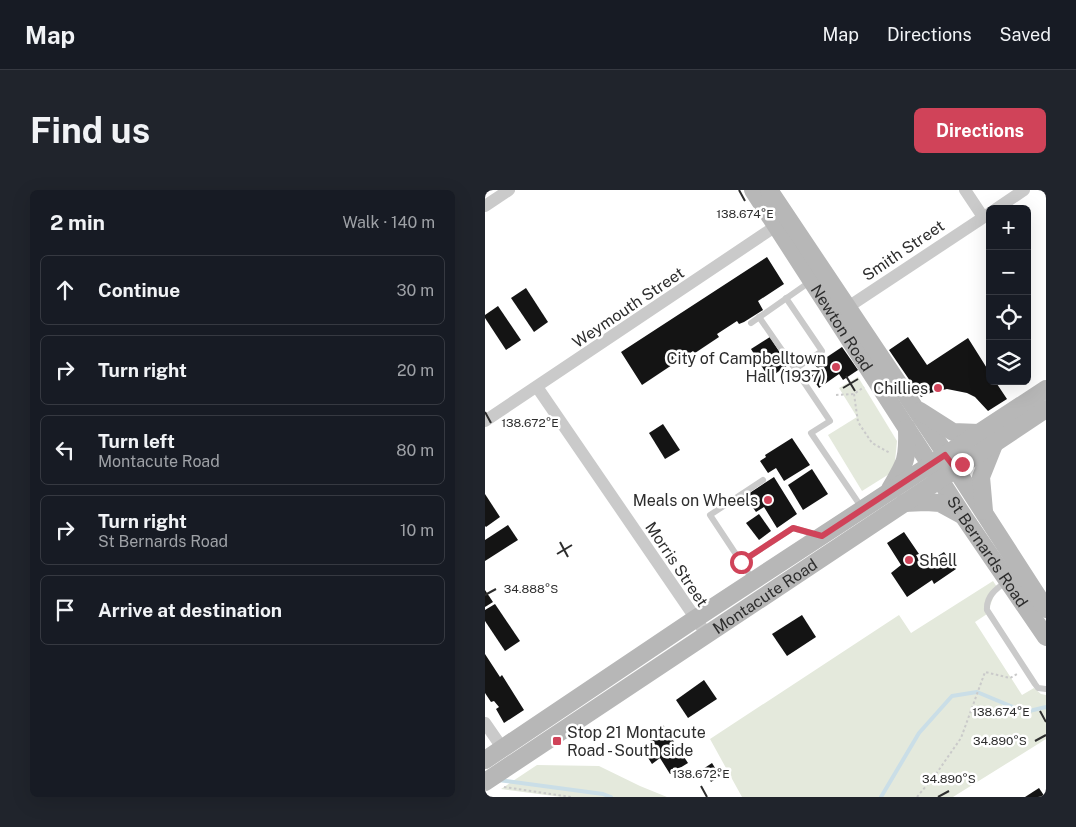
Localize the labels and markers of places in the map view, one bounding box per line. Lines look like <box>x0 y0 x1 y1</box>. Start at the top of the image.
place label: City of Campbelltown Hall (1937) <box>666 349 826 386</box>
marker: City of Campbelltown Hall (1937) <box>830 361 842 373</box>
place label: Chillies <box>873 379 928 398</box>
marker: Chillies <box>932 382 944 394</box>
place label: Meals on Wheels <box>633 491 758 510</box>
marker: Meals on Wheels <box>762 494 774 506</box>
place label: Shell <box>919 551 958 570</box>
marker: Shell <box>903 554 915 566</box>
place label: Stop 21 Montacute Road - South side <box>567 723 706 760</box>
marker: Stop 21 Montacute Road - South side <box>551 735 563 747</box>

